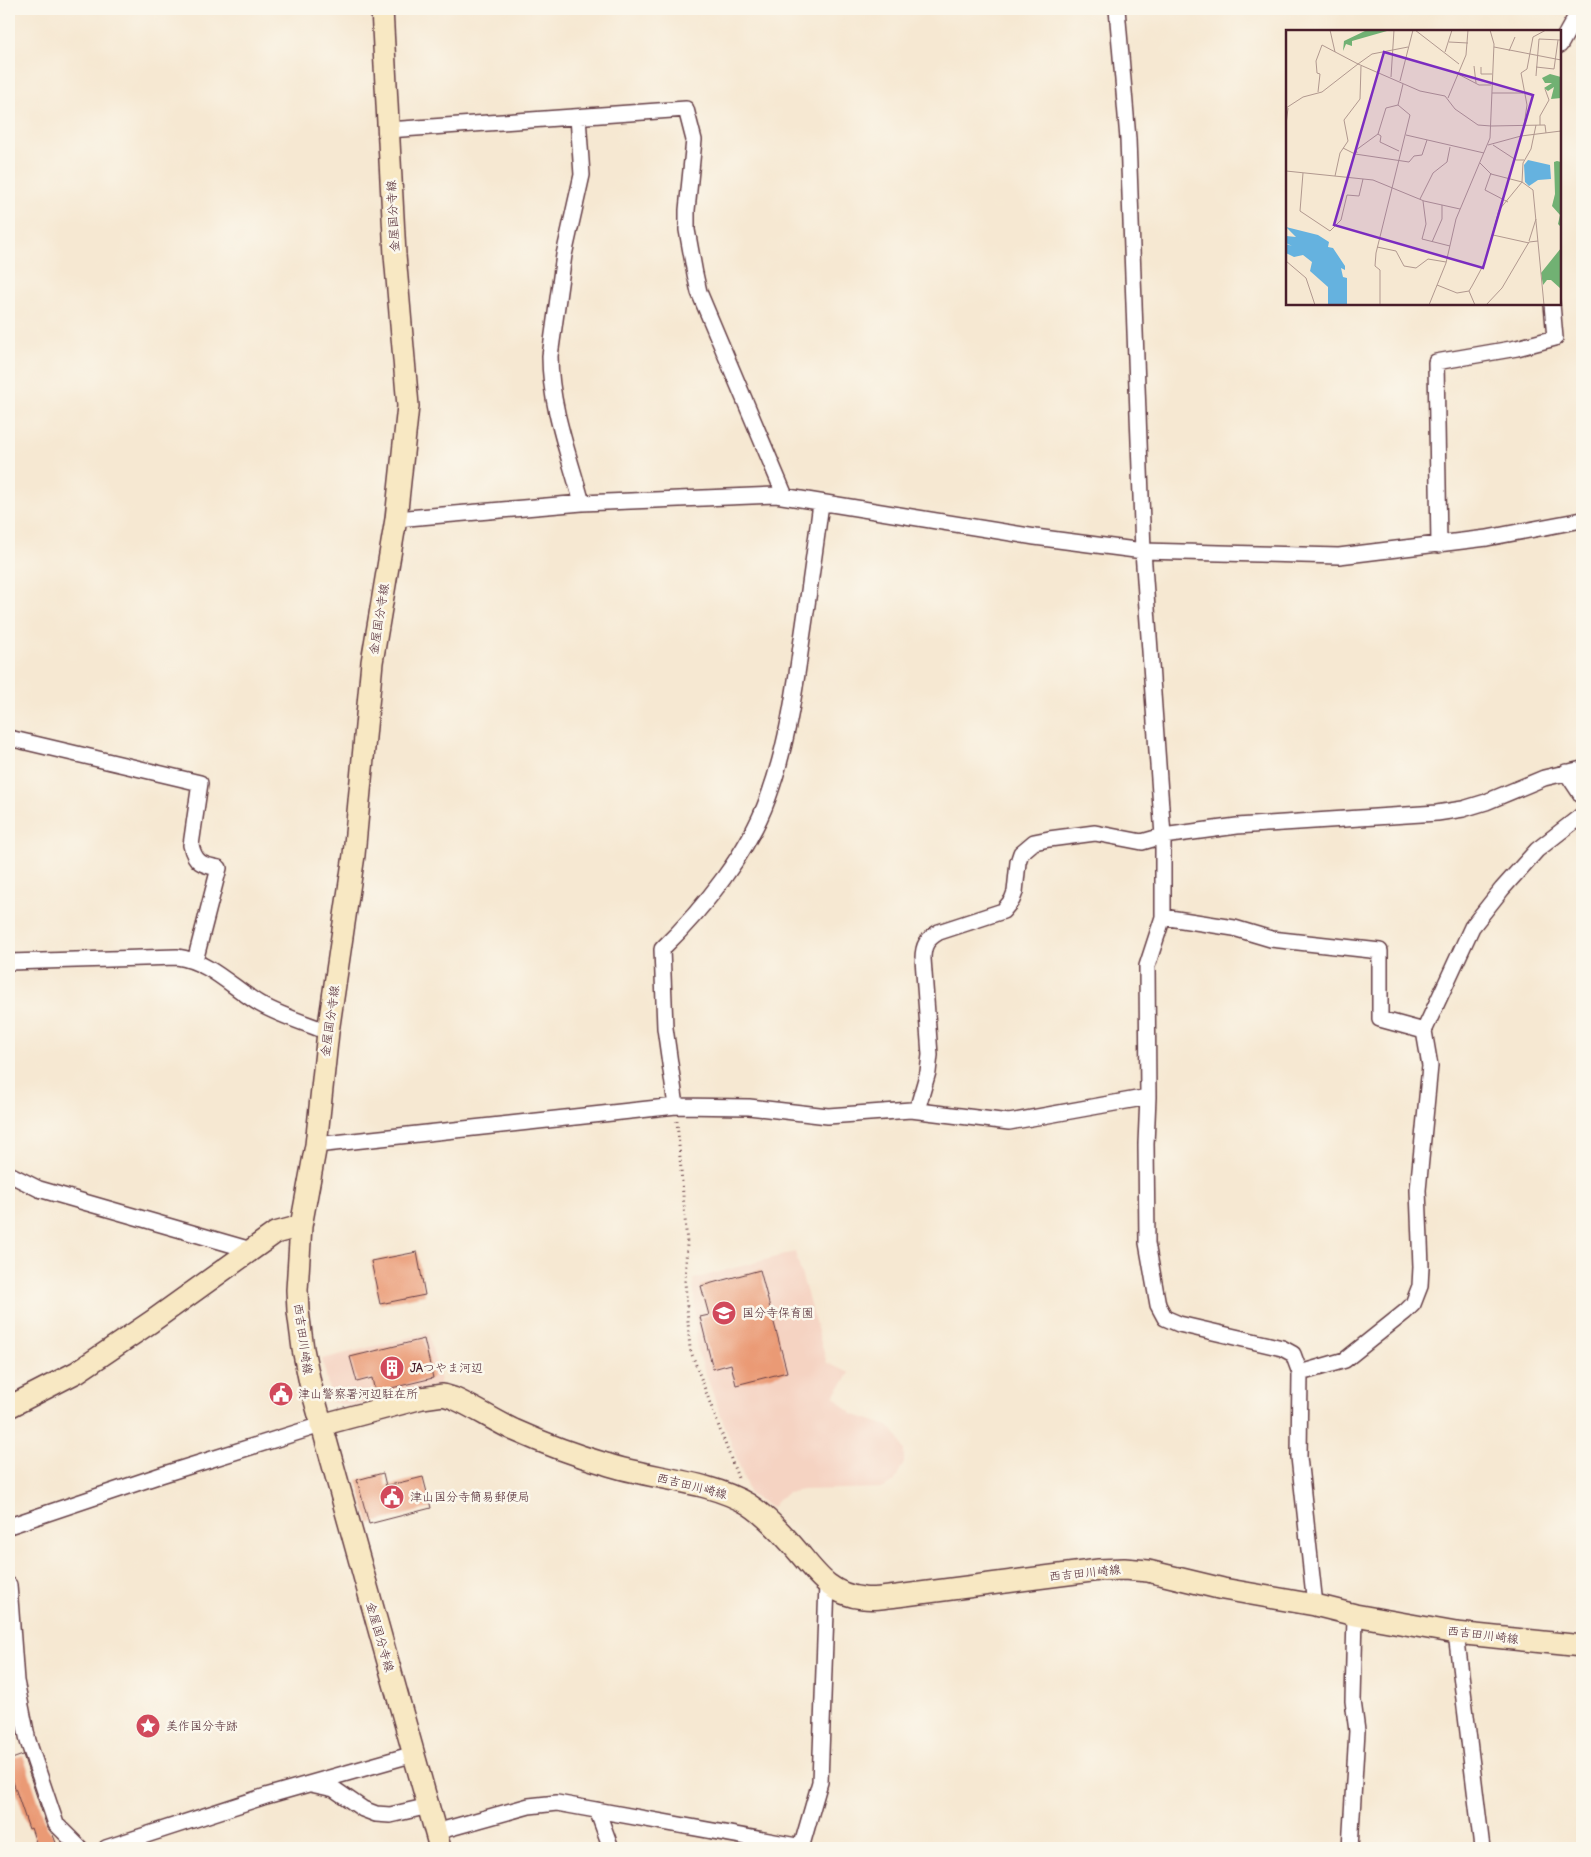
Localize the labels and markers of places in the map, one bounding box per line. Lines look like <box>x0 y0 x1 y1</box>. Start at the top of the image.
school or university icon: 国分寺保育園 <box>711 1300 737 1326</box>
place label: 国分寺保育園 <box>742 1306 814 1321</box>
building icon: JAつやま河辺 <box>379 1355 405 1381</box>
place label: JAつやま河辺 <box>410 1361 483 1376</box>
public building icon: 津山警察署河辺駐在所 <box>268 1381 294 1407</box>
place label: 津山警察署河辺駐在所 <box>298 1387 418 1402</box>
public building icon: 津山国分寺簡易郵便局 <box>379 1484 405 1510</box>
place label: 津山国分寺簡易郵便局 <box>410 1490 530 1505</box>
place icon: 美作国分寺跡 <box>135 1713 161 1739</box>
place label: 美作国分寺跡 <box>166 1719 238 1734</box>

